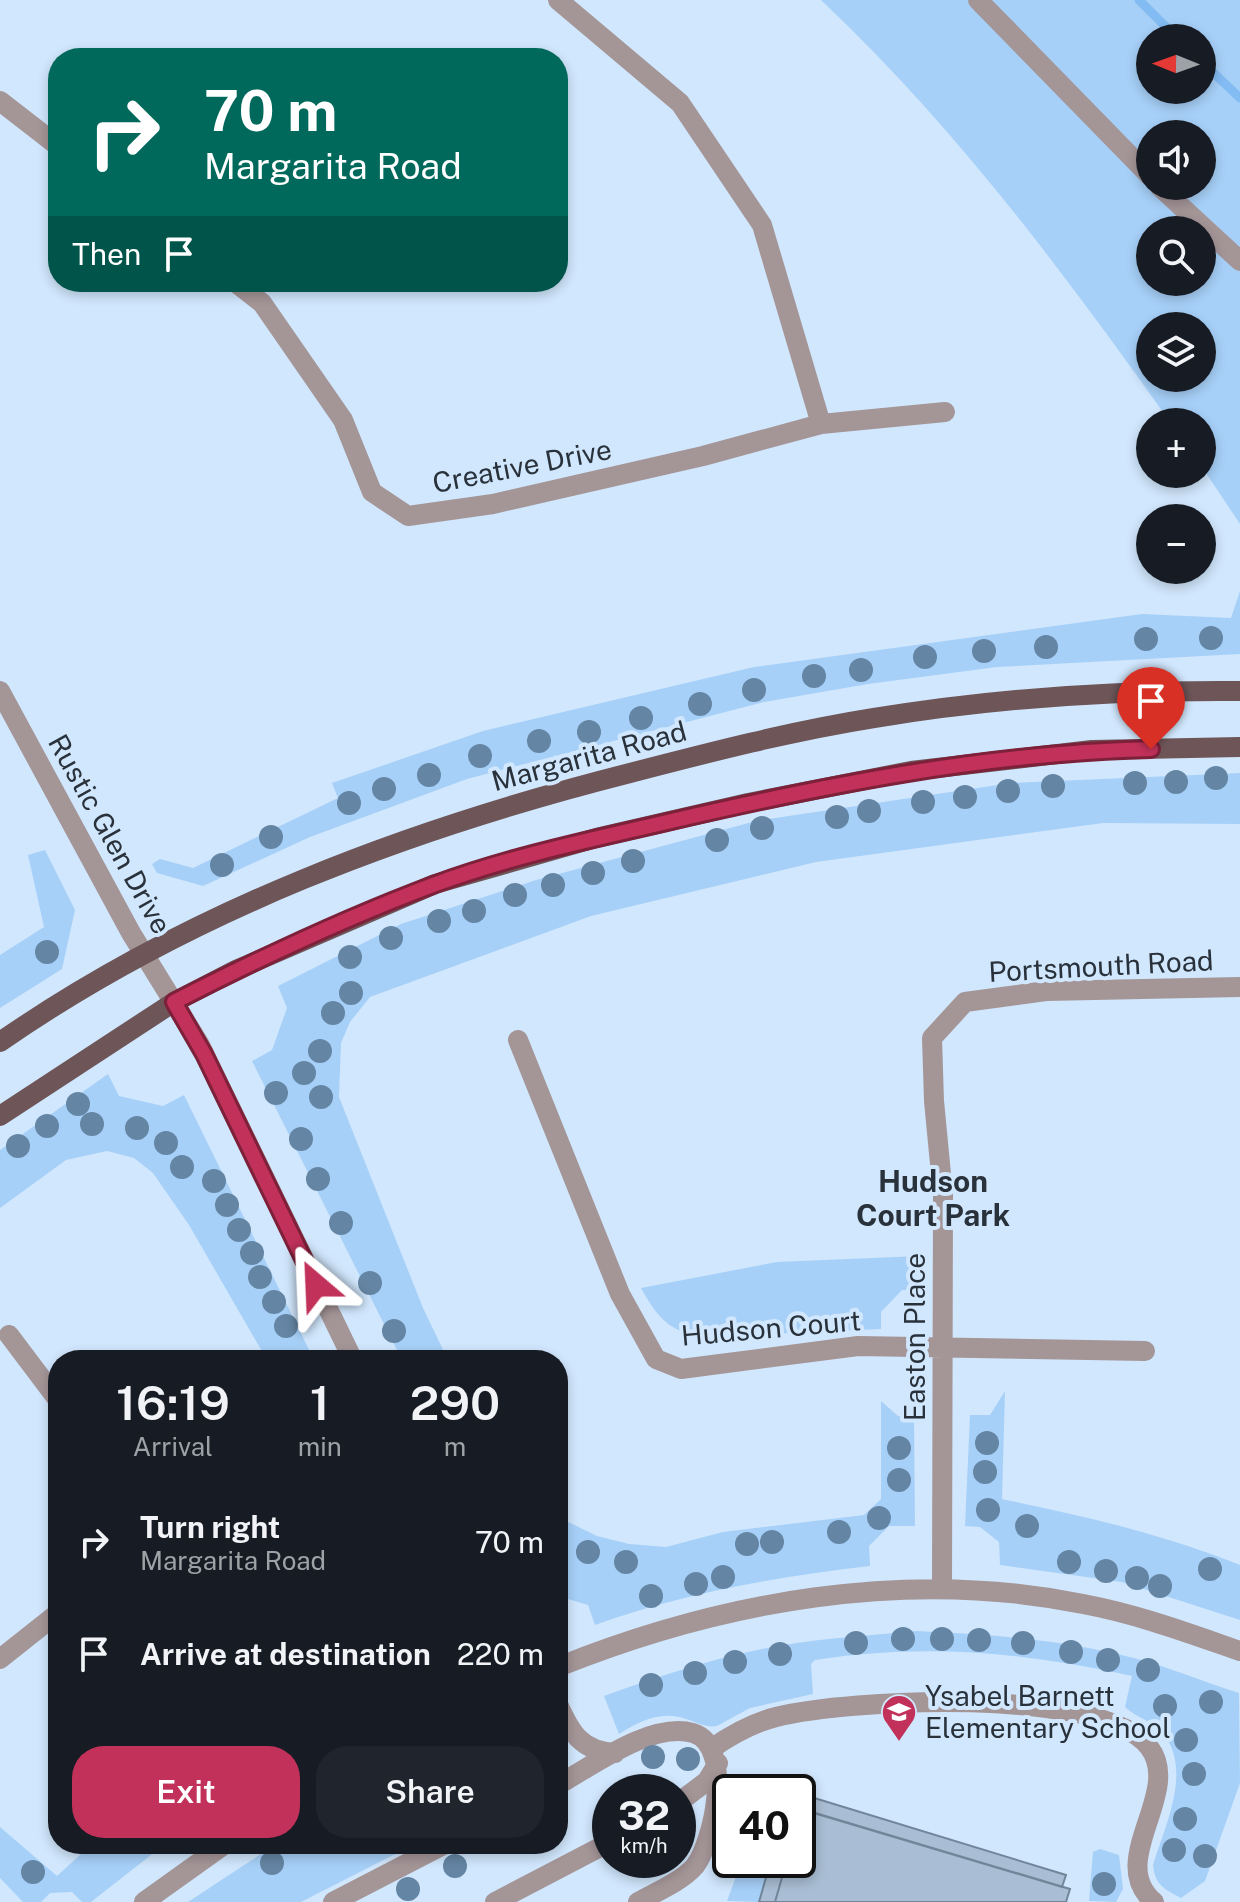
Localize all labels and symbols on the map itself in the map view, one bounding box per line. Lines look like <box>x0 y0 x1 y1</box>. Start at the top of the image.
north arrow <box>1136 24 1216 104</box>
street label: Creative Drive <box>430 432 614 499</box>
pin <box>1117 667 1185 749</box>
street label: Margarita Road <box>488 714 690 797</box>
street label: Rustic Glen Drive <box>42 728 179 939</box>
street label: Portsmouth Road <box>988 943 1214 988</box>
district label: Hudson Court Park <box>856 1163 1010 1233</box>
position arrow <box>274 1243 358 1327</box>
street label: Easton Place <box>898 1253 931 1421</box>
street label: Hudson Court <box>680 1303 862 1352</box>
place label: Ysabel Barnett Elementary School <box>925 1679 1171 1744</box>
school or university icon: Ysabel Barnett Elementary School <box>880 1693 918 1743</box>
speed limit sign: 40 <box>712 1774 816 1878</box>

